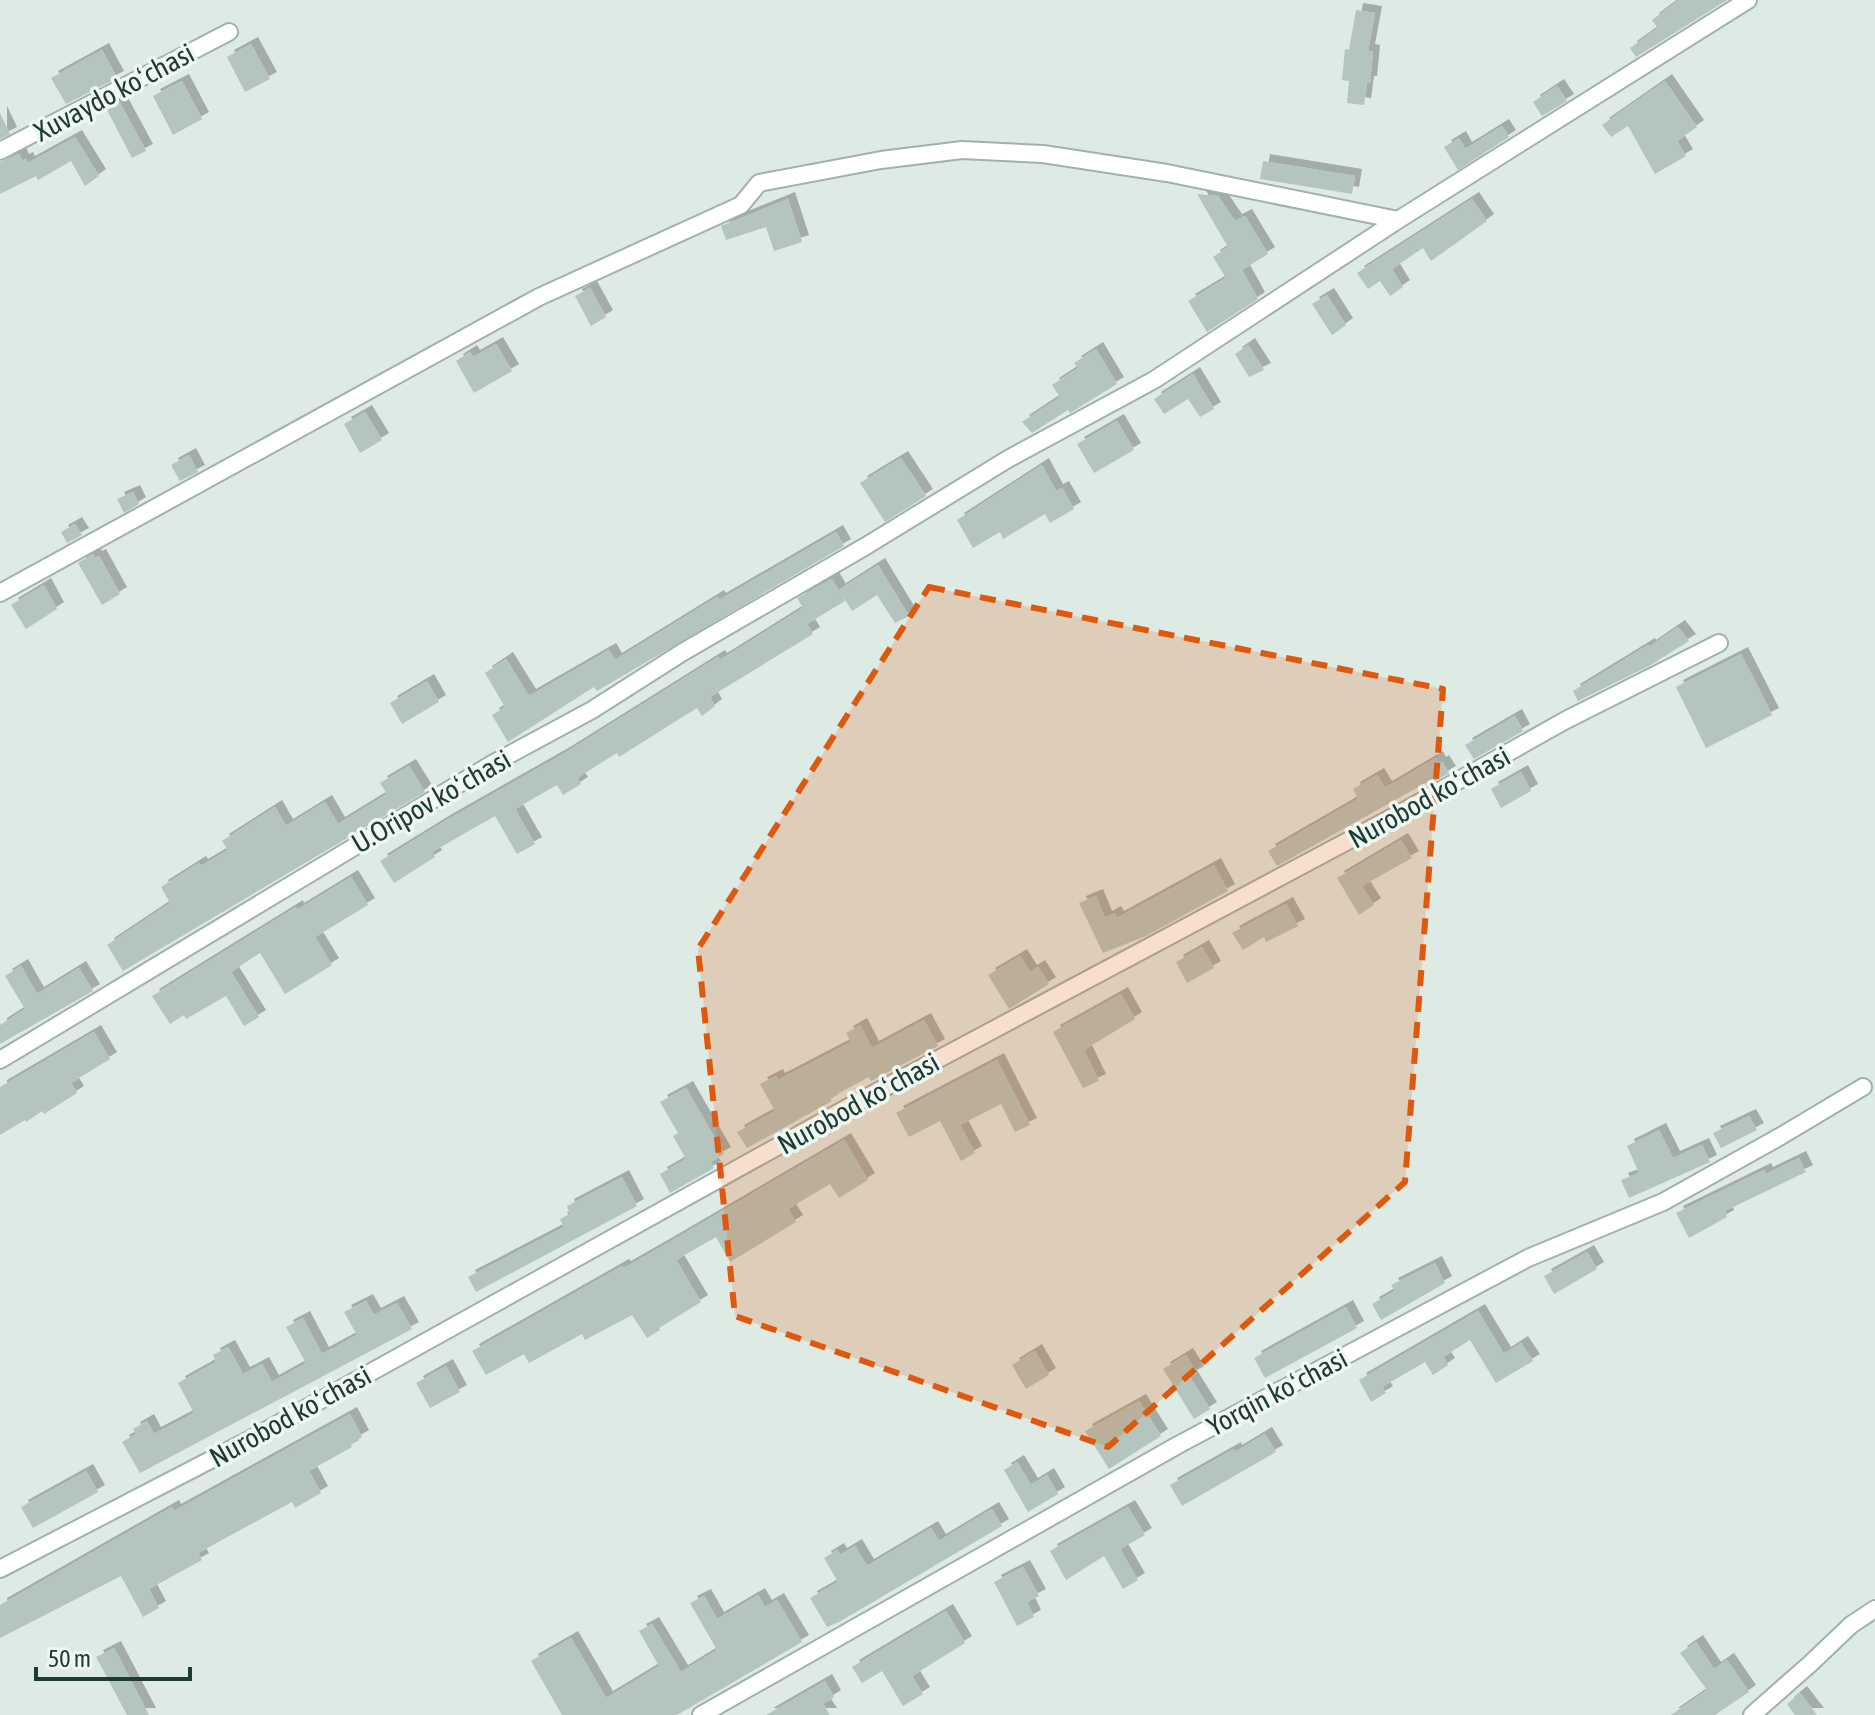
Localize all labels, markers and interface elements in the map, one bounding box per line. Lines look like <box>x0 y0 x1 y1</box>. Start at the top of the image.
street label: Xuvaydo koʻchasi <box>29 36 199 148</box>
street label: Nurobod koʻchasi <box>1343 740 1515 854</box>
street label: U.Oripov koʻchasi <box>346 743 516 859</box>
street label: Nurobod koʻchasi <box>772 1046 944 1160</box>
street label: Yorqin koʻchasi <box>1202 1342 1352 1442</box>
street label: Nurobod koʻchasi <box>204 1359 376 1473</box>
scale bar <box>36 1631 190 1681</box>
text: 50 m <box>48 1645 91 1672</box>

